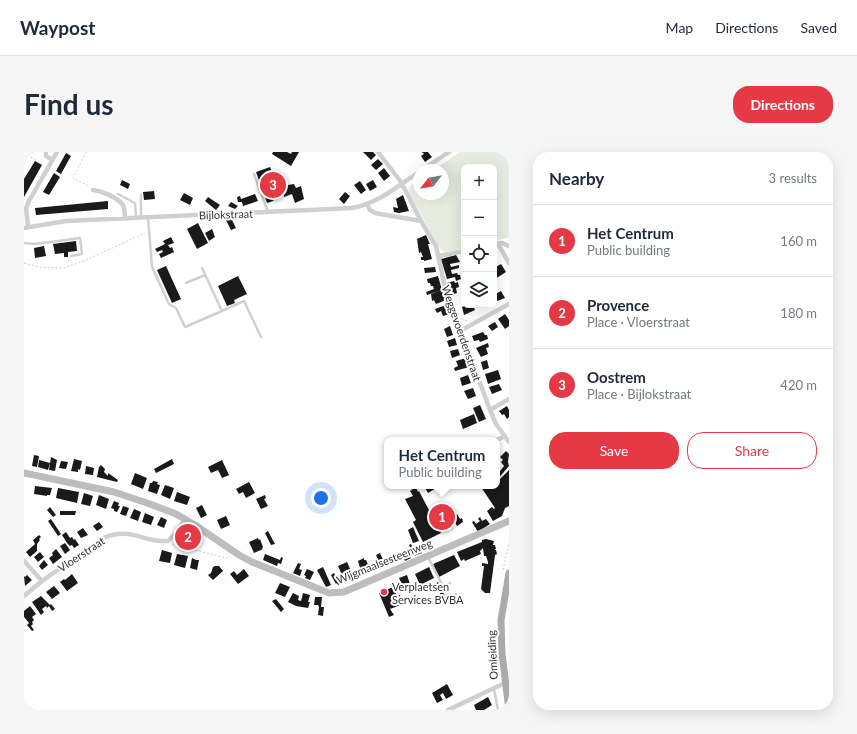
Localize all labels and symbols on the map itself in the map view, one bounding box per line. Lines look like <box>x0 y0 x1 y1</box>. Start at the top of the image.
north arrow <box>413 164 449 200</box>
pin: 3 <box>260 170 286 200</box>
street label: Bijlokstraat <box>199 207 253 221</box>
street label: Weggevoerdenstraat <box>439 283 485 383</box>
your location <box>311 488 331 508</box>
pin: 1 <box>429 502 455 532</box>
pin: 2 <box>175 522 201 552</box>
street label: Vloerstraat <box>55 534 107 574</box>
street label: Wijgmaalsesteenweg <box>334 536 434 586</box>
place label: Verplaetsen Services BVBA <box>392 580 464 606</box>
marker: Verplaetsen Services BVBA <box>379 587 389 597</box>
street label: Omleiding <box>484 630 500 680</box>

